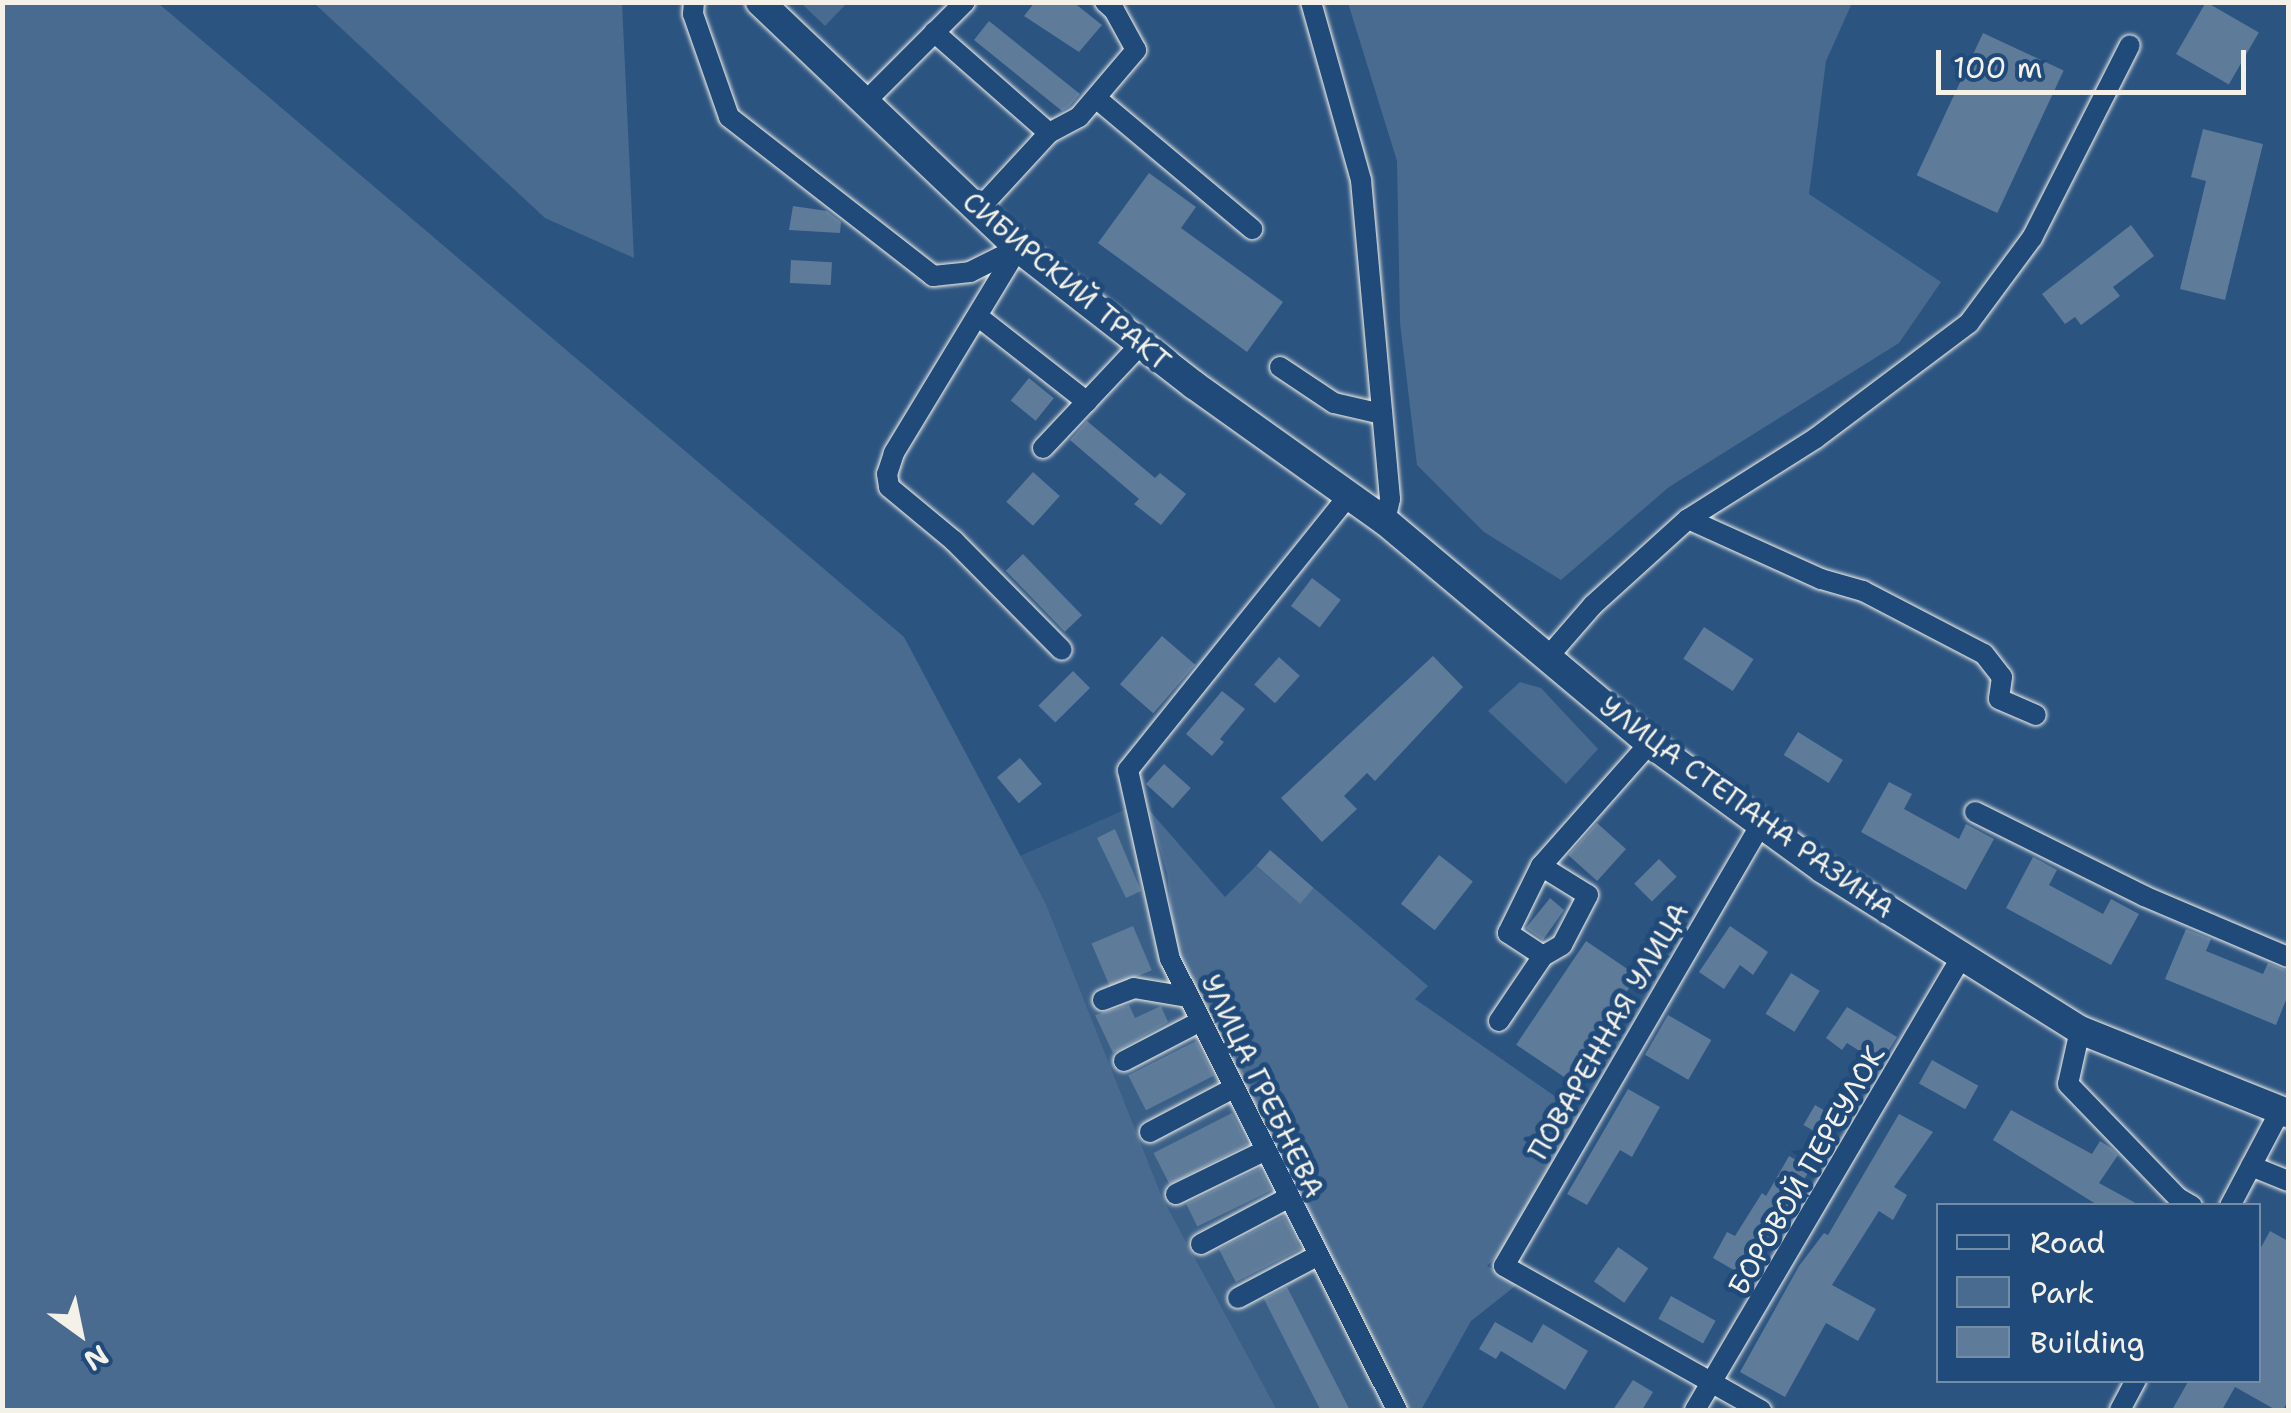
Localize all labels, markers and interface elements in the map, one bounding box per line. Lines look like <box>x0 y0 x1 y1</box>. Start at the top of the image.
scale bar <box>1941 30 2251 92</box>
text: 100 m <box>1953 47 2043 88</box>
street label: СИБИРСКИЙ ТРАКТ <box>956 184 1178 378</box>
street label: УЛИЦА СТЕПАНА РАЗИНА <box>1593 689 1901 925</box>
street label: ПОВАРЕННАЯ УЛИЦА <box>1521 897 1695 1165</box>
street label: УЛИЦА ГРЕБНЕВА <box>1194 969 1332 1203</box>
street label: БОРОВОЙ ПЕРЕУЛОК <box>1721 1039 1891 1301</box>
legend <box>1936 1203 2261 1383</box>
text: Road <box>2030 1222 2105 1263</box>
text: Park <box>2030 1272 2094 1313</box>
north arrow <box>30 1283 130 1383</box>
text: Building <box>2030 1322 2145 1363</box>
text: N <box>77 1336 116 1380</box>

